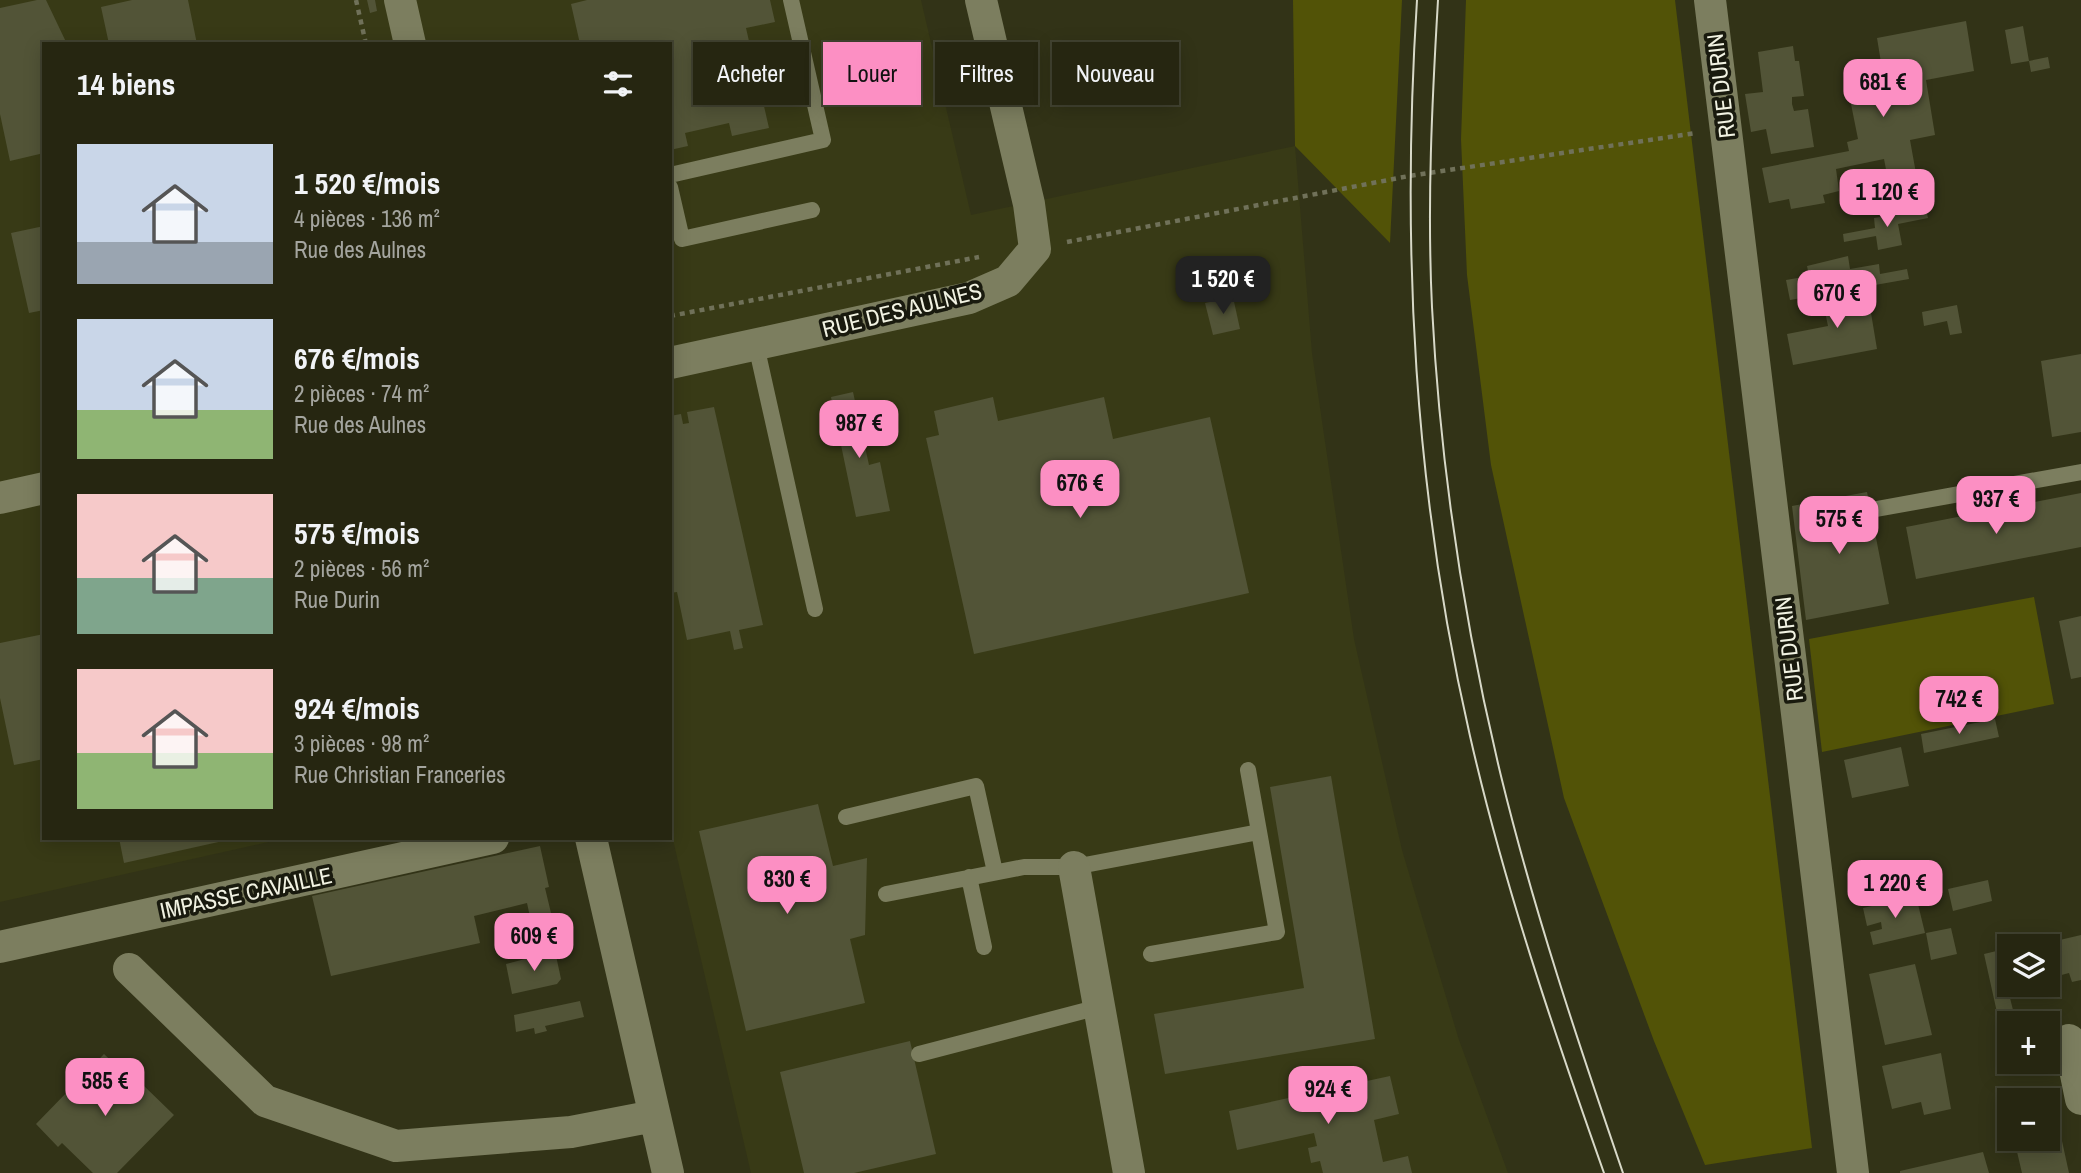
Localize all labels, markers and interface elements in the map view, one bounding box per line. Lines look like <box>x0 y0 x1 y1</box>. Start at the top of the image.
street label: RUE DURIN <box>1699 32 1742 140</box>
chip: Acheter <box>693 42 809 105</box>
chip: Louer <box>823 42 921 105</box>
chip: Filtres <box>935 42 1038 105</box>
chip: Nouveau <box>1052 42 1179 105</box>
pin: 681 € <box>1834 60 1932 119</box>
text: 14 biens <box>77 64 175 104</box>
icon: filters <box>599 65 637 103</box>
text: 681 € <box>1859 66 1907 97</box>
text: 1 520 €/mois <box>294 163 440 203</box>
pin: 1 120 € <box>1822 170 1952 229</box>
icon: home <box>133 172 217 256</box>
text: 1 120 € <box>1856 176 1918 207</box>
text: 4 pièces · 136 m² <box>294 203 440 234</box>
text: Rue des Aulnes <box>294 234 426 265</box>
pin: 1 520 € <box>1158 256 1288 316</box>
text: 1 520 € <box>1192 263 1254 294</box>
pin: 670 € <box>1788 270 1886 330</box>
street label: RUE DES AULNES <box>819 275 985 344</box>
text: 670 € <box>1813 277 1861 308</box>
text: 676 €/mois <box>294 338 420 378</box>
icon: home <box>133 347 217 431</box>
text: 2 pièces · 74 m² <box>294 378 429 409</box>
pin: 987 € <box>810 400 908 460</box>
text: 987 € <box>835 407 883 438</box>
text: Rue des Aulnes <box>294 409 426 440</box>
pin: 676 € <box>1031 461 1129 520</box>
text: 676 € <box>1056 467 1104 498</box>
pin: 937 € <box>1947 476 2045 536</box>
text: 937 € <box>1972 483 2020 514</box>
pin: 575 € <box>1790 496 1888 556</box>
text: 575 € <box>1815 503 1863 534</box>
text: 575 €/mois <box>294 513 420 553</box>
icon: home <box>133 522 217 606</box>
text: 2 pièces · 56 m² <box>294 553 429 584</box>
text: Rue Durin <box>294 584 380 615</box>
street label: RUE DURIN <box>1767 595 1810 703</box>
pin: 742 € <box>1910 676 2008 736</box>
text: 742 € <box>1935 683 1983 714</box>
text: 924 €/mois <box>294 688 420 728</box>
icon: home <box>133 697 217 781</box>
text: 3 pièces · 98 m² <box>294 728 429 759</box>
text: Rue Christian Franceries <box>294 759 506 790</box>
pin: 830 € <box>738 856 836 916</box>
street label: IMPASSE CAVAILLE <box>157 859 335 926</box>
pin: 1 220 € <box>1830 860 1960 920</box>
text: 830 € <box>763 863 811 894</box>
text: 1 220 € <box>1864 867 1926 898</box>
pin: 609 € <box>485 914 583 973</box>
text: 609 € <box>510 920 558 951</box>
map controls <box>1997 934 2060 1151</box>
button: layers <box>1997 934 2060 997</box>
button: + <box>1997 1011 2060 1074</box>
pin: 585 € <box>56 1058 154 1118</box>
text: 585 € <box>81 1065 129 1096</box>
pin: 924 € <box>1279 1066 1377 1126</box>
text: 924 € <box>1304 1073 1352 1104</box>
button: − <box>1997 1088 2060 1151</box>

